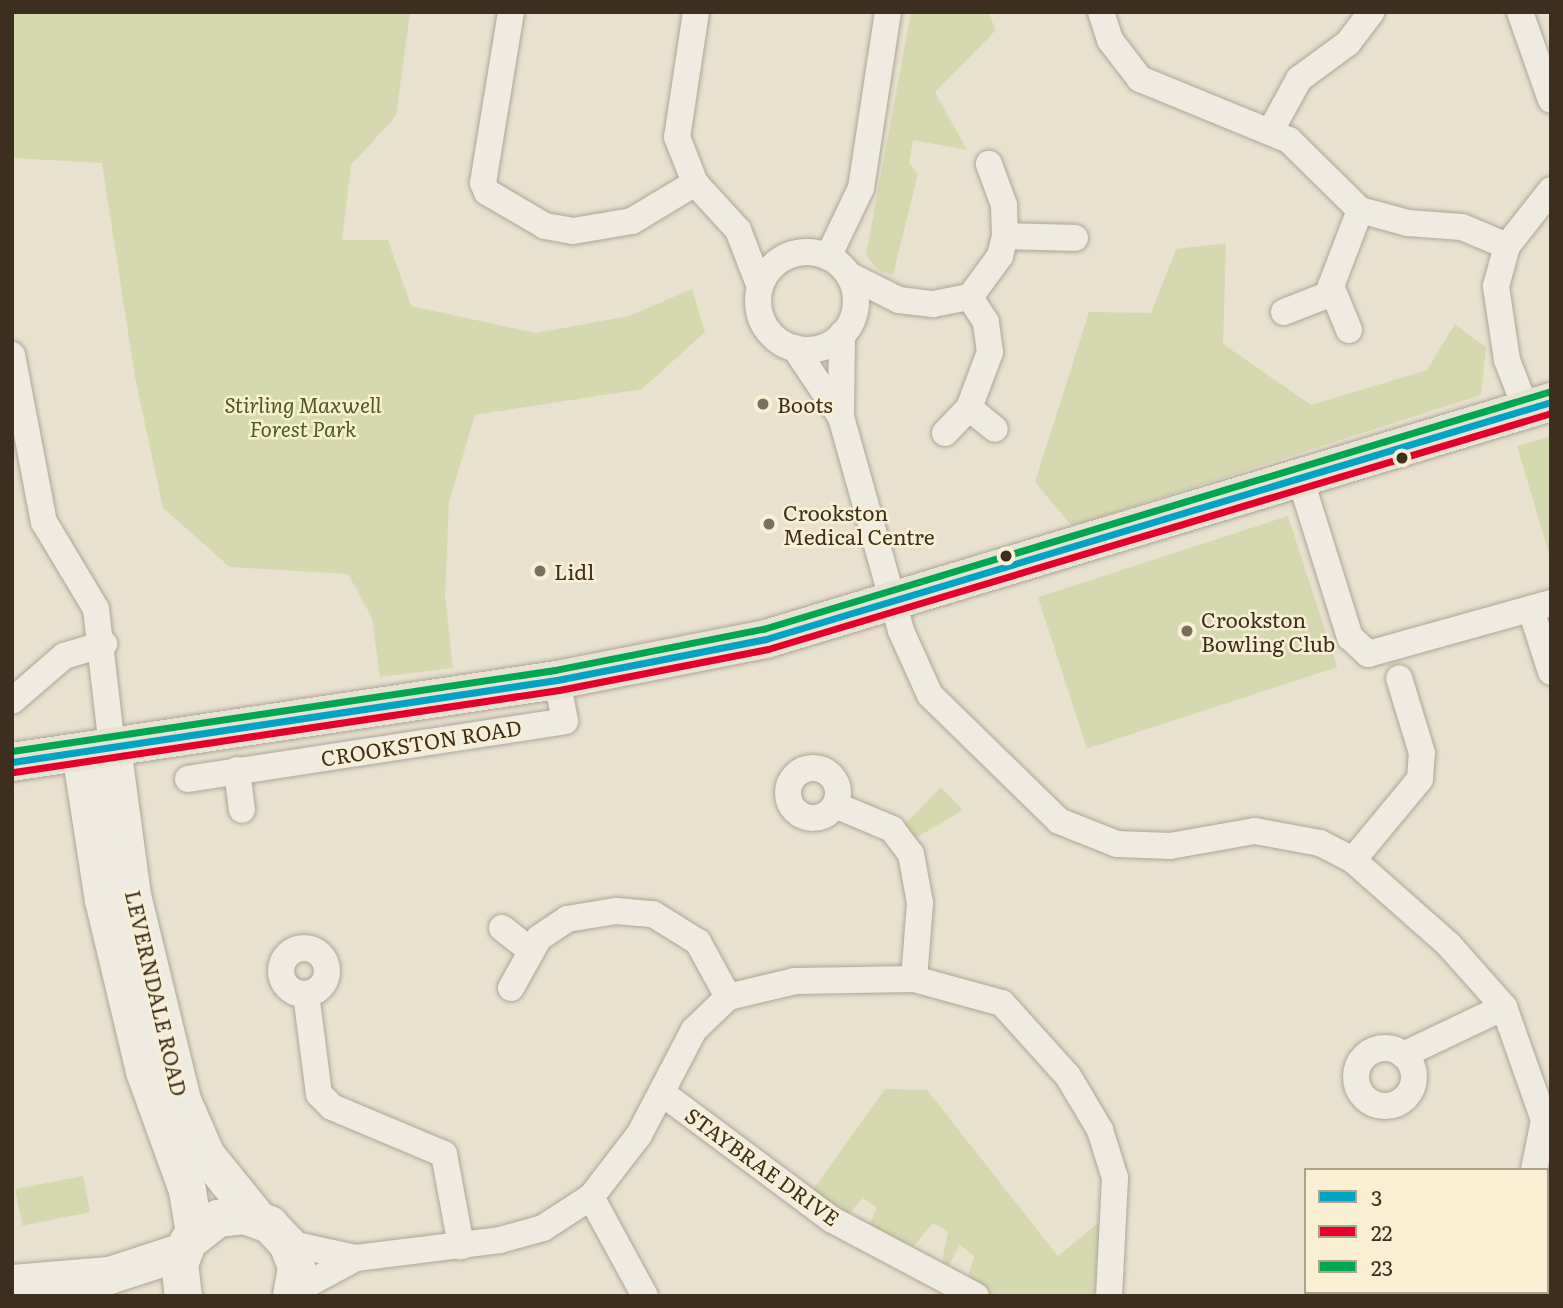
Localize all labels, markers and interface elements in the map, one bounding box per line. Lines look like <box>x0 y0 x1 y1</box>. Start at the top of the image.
park label: Stirling Maxwell Forest Park <box>225 391 381 441</box>
place label: Boots <box>777 391 833 417</box>
marker: Boots <box>755 396 771 412</box>
unlabelled marker <box>1395 451 1409 465</box>
place label: Crookston Medical Centre <box>783 499 935 549</box>
marker: Crookston Medical Centre <box>761 516 777 532</box>
unlabelled marker <box>999 549 1013 563</box>
place label: Lidl <box>554 558 594 584</box>
marker: Lidl <box>532 563 548 579</box>
place label: Crookston Bowling Club <box>1201 606 1335 656</box>
marker: Crookston Bowling Club <box>1179 623 1195 639</box>
street label: CROOKSTON ROAD <box>319 714 523 770</box>
street label: LEVERNDALE ROAD <box>121 888 193 1098</box>
street label: STAYBRAE DRIVE <box>681 1102 845 1230</box>
legend <box>1304 1168 1549 1294</box>
text: 3 <box>1371 1181 1382 1212</box>
text: 22 <box>1371 1216 1392 1247</box>
text: 23 <box>1371 1251 1393 1282</box>

